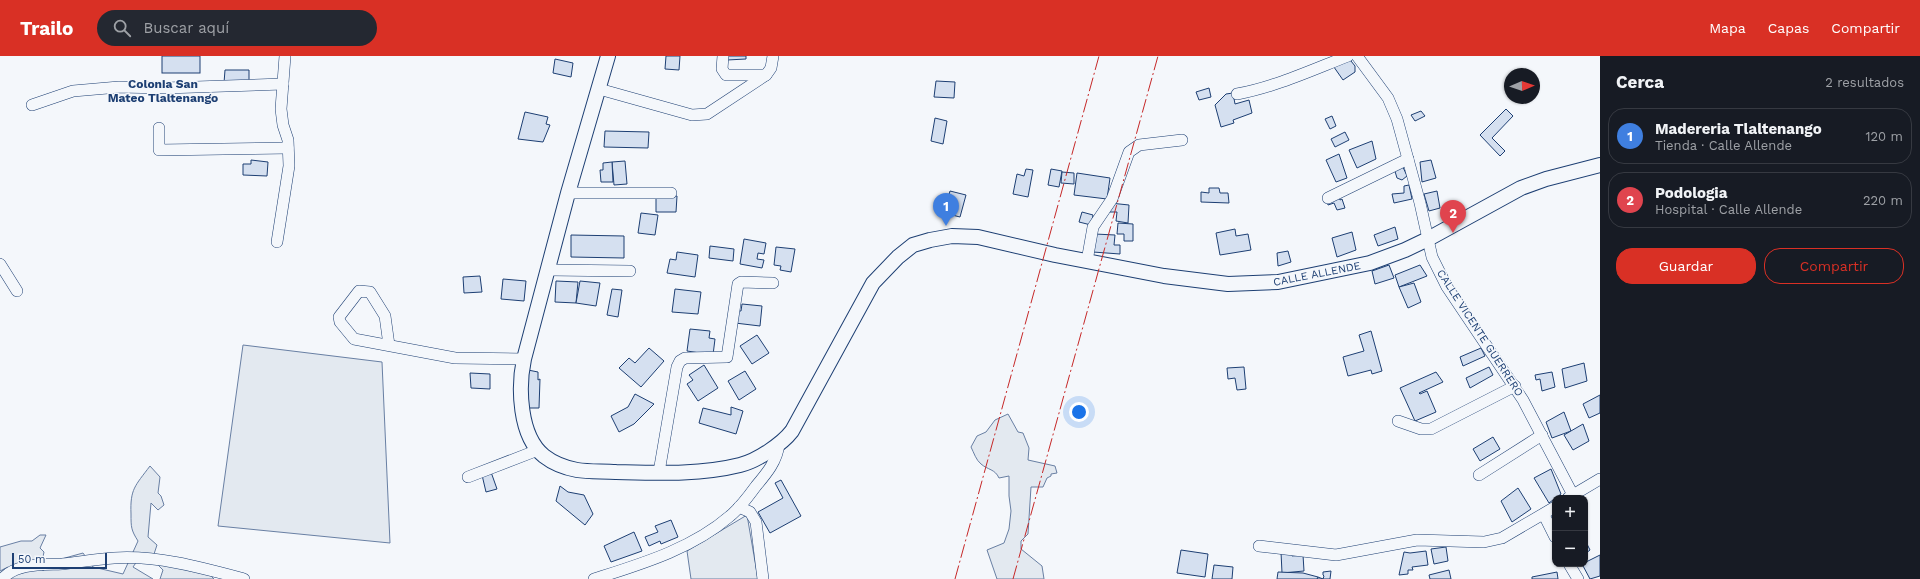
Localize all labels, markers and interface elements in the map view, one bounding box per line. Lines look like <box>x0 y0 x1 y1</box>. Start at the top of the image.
search box <box>97 10 377 46</box>
text: Trailo <box>20 17 73 40</box>
icon: search <box>111 17 133 39</box>
text: Buscar aquí <box>143 19 229 37</box>
text: Mapa <box>1709 20 1746 36</box>
text: Capas <box>1768 20 1809 36</box>
text: Compartir <box>1831 20 1900 36</box>
north arrow <box>1504 68 1540 104</box>
text: Cerca <box>1616 72 1664 92</box>
text: 2 resultados <box>1825 75 1904 90</box>
district label: Colonia San Mateo Tlaltenango <box>108 77 218 105</box>
text: Madereria Tlaltenango <box>1655 120 1822 138</box>
text: 1 <box>1627 129 1633 144</box>
text: 120 m <box>1865 129 1903 144</box>
text: Tienda · Calle Allende <box>1655 138 1792 153</box>
text: Podologia <box>1655 184 1727 202</box>
pin: 1 <box>933 193 959 226</box>
text: 2 <box>1626 193 1634 208</box>
text: 220 m <box>1863 193 1903 208</box>
pin: 2 <box>1440 200 1466 233</box>
text: Hospital · Calle Allende <box>1655 202 1802 217</box>
button: Guardar <box>1616 248 1756 284</box>
button: Compartir <box>1764 248 1904 284</box>
street label: CALLE ALLENDE <box>1272 259 1362 289</box>
street label: CALLE VICENTE GUERRERO <box>1434 267 1526 399</box>
your location <box>1069 402 1089 422</box>
map controls <box>1552 495 1588 567</box>
button: + <box>1552 495 1588 531</box>
button: − <box>1552 531 1588 567</box>
scale bar <box>12 551 107 570</box>
text: 50 m <box>18 553 45 566</box>

